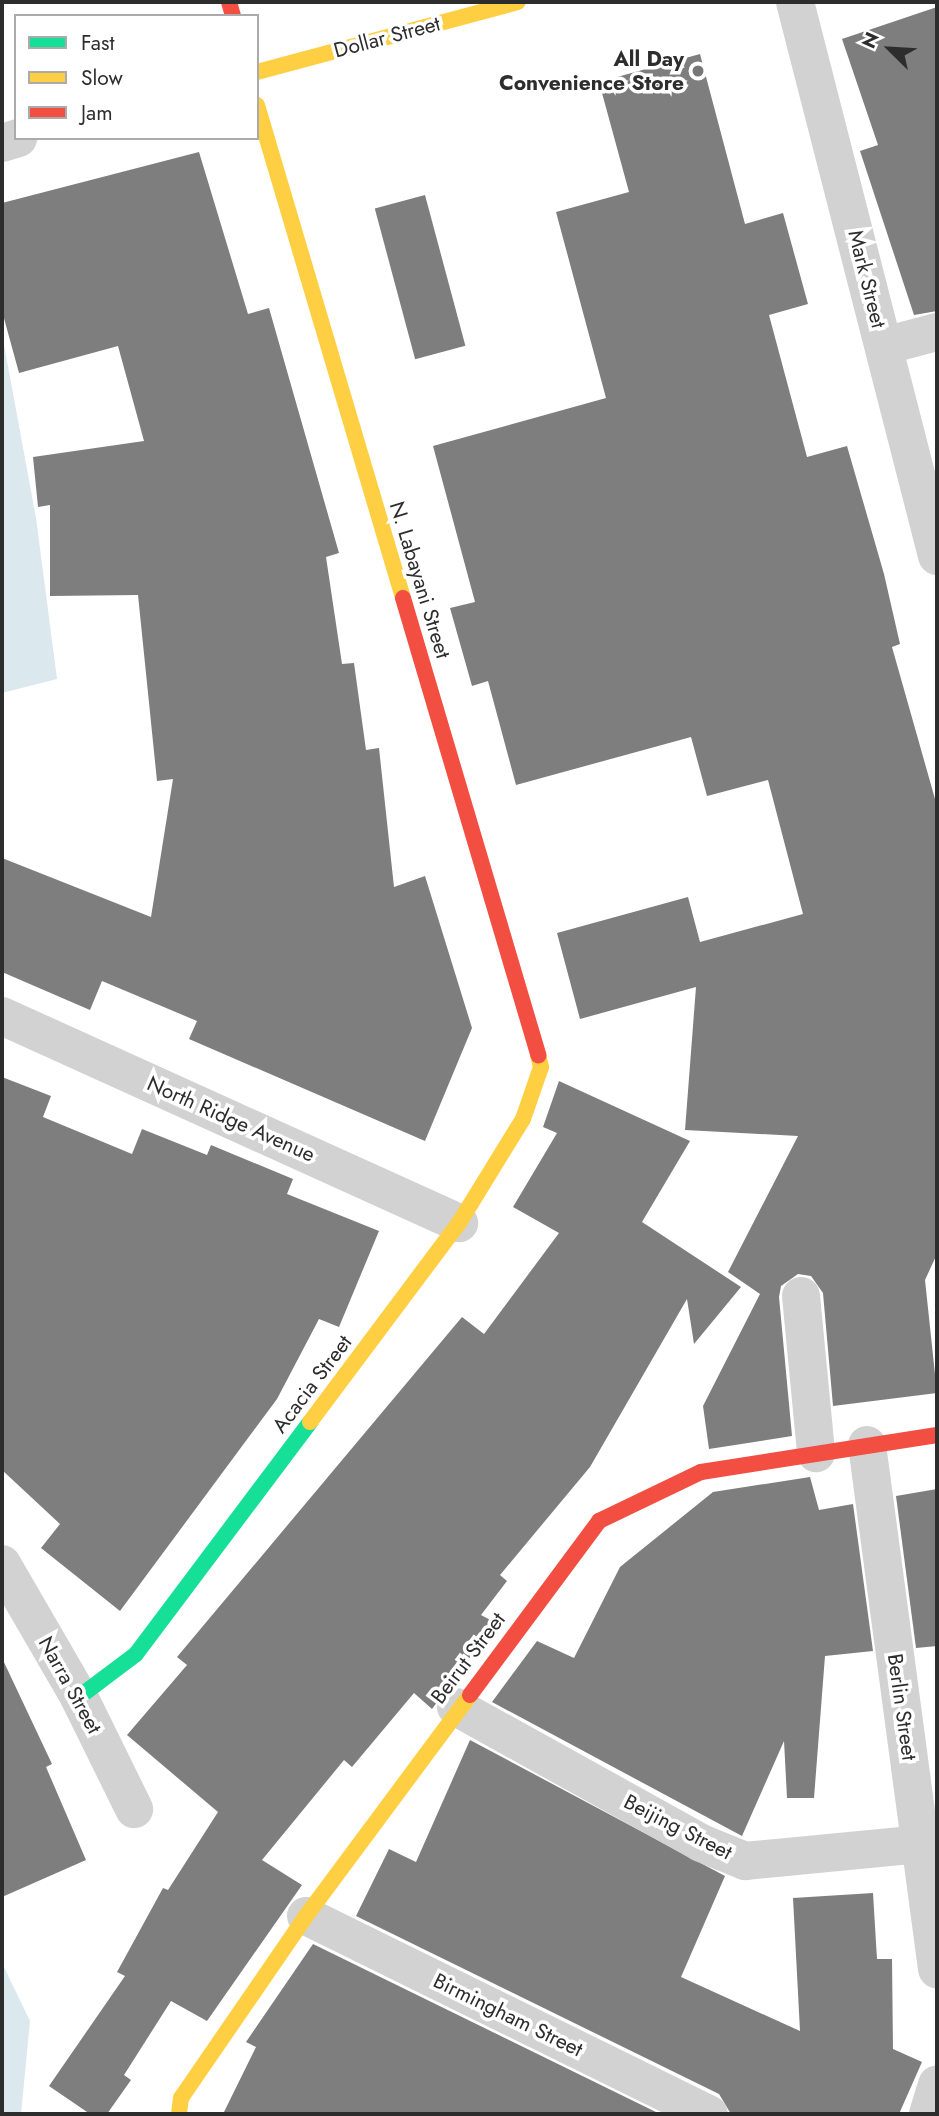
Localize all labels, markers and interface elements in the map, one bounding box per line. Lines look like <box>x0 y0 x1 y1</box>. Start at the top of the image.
street label: Dollar Street <box>331 11 443 63</box>
legend <box>14 14 259 140</box>
north arrow <box>855 14 925 84</box>
text: Fast <box>81 28 114 58</box>
text: N <box>855 28 886 53</box>
place label: All Day Convenience Store <box>499 46 684 96</box>
text: Slow <box>81 63 123 93</box>
marker: All Day Convenience Store <box>690 63 706 79</box>
text: Jam <box>81 98 113 128</box>
street label: Mark Street <box>843 227 891 331</box>
street label: N. Labayani Street <box>384 499 456 661</box>
street label: North Ridge Avenue <box>143 1071 319 1167</box>
street label: Acacia Street <box>267 1330 357 1438</box>
street label: Beirut Street <box>426 1607 510 1709</box>
street label: Narra Street <box>33 1632 107 1738</box>
street label: Berlin Street <box>882 1652 922 1762</box>
street label: Beijing Street <box>620 1789 736 1865</box>
street label: Birmingham Street <box>429 1968 587 2062</box>

